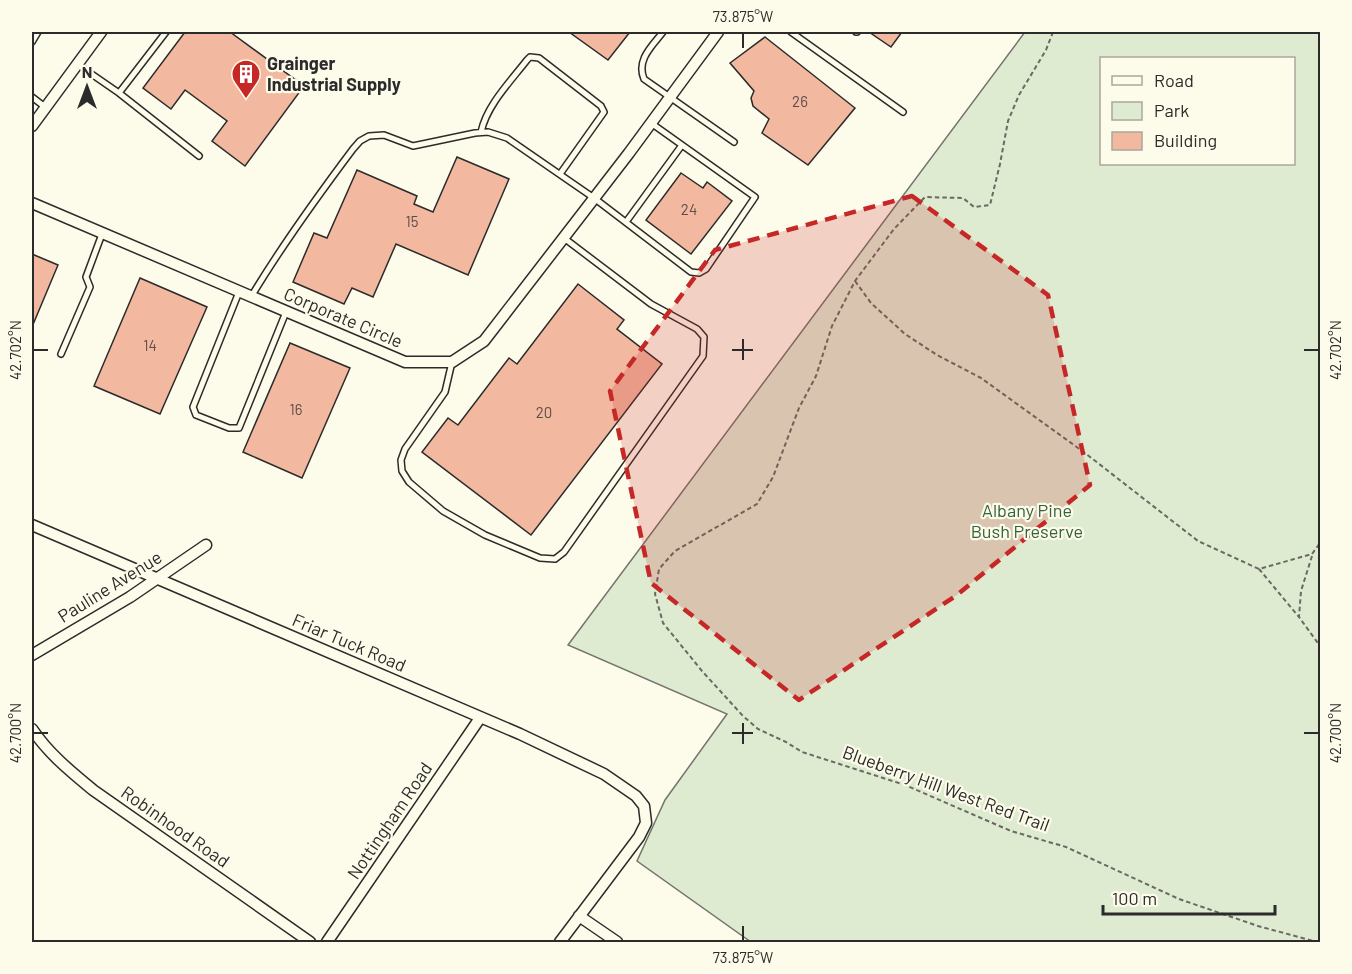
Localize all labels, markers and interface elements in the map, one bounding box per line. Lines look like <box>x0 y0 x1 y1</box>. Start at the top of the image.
text: 73.875°W <box>713 7 773 25</box>
place label: Grainger Industrial Supply <box>267 52 401 95</box>
north arrow <box>57 57 117 117</box>
legend <box>1100 57 1295 165</box>
building icon: Grainger Industrial Supply <box>230 58 262 100</box>
text: N <box>82 62 92 81</box>
text: Road <box>1154 69 1194 91</box>
house number: 26 <box>792 92 808 110</box>
text: Park <box>1154 99 1189 121</box>
text: Building <box>1154 129 1217 151</box>
house number: 24 <box>681 200 697 218</box>
house number: 15 <box>406 212 418 230</box>
street label: Corporate Circle <box>281 282 406 352</box>
text: 42.702°N <box>6 320 24 380</box>
text: 42.702°N <box>1326 320 1344 380</box>
house number: 14 <box>143 336 157 354</box>
house number: 16 <box>290 400 302 418</box>
house number: 20 <box>536 403 552 421</box>
park label: Albany Pine Bush Preserve <box>971 499 1083 542</box>
street label: Pauline Avenue <box>54 546 165 627</box>
street label: Friar Tuck Road <box>289 608 410 676</box>
text: 42.700°N <box>6 703 24 763</box>
text: 42.700°N <box>1326 703 1344 763</box>
street label: Blueberry Hill West Red Trail <box>840 740 1053 836</box>
street label: Nottingham Road <box>342 758 436 883</box>
street label: Robinhood Road <box>117 781 234 872</box>
scale bar <box>1103 878 1276 916</box>
text: 100 m <box>1112 887 1157 909</box>
text: 73.875°W <box>713 948 773 966</box>

